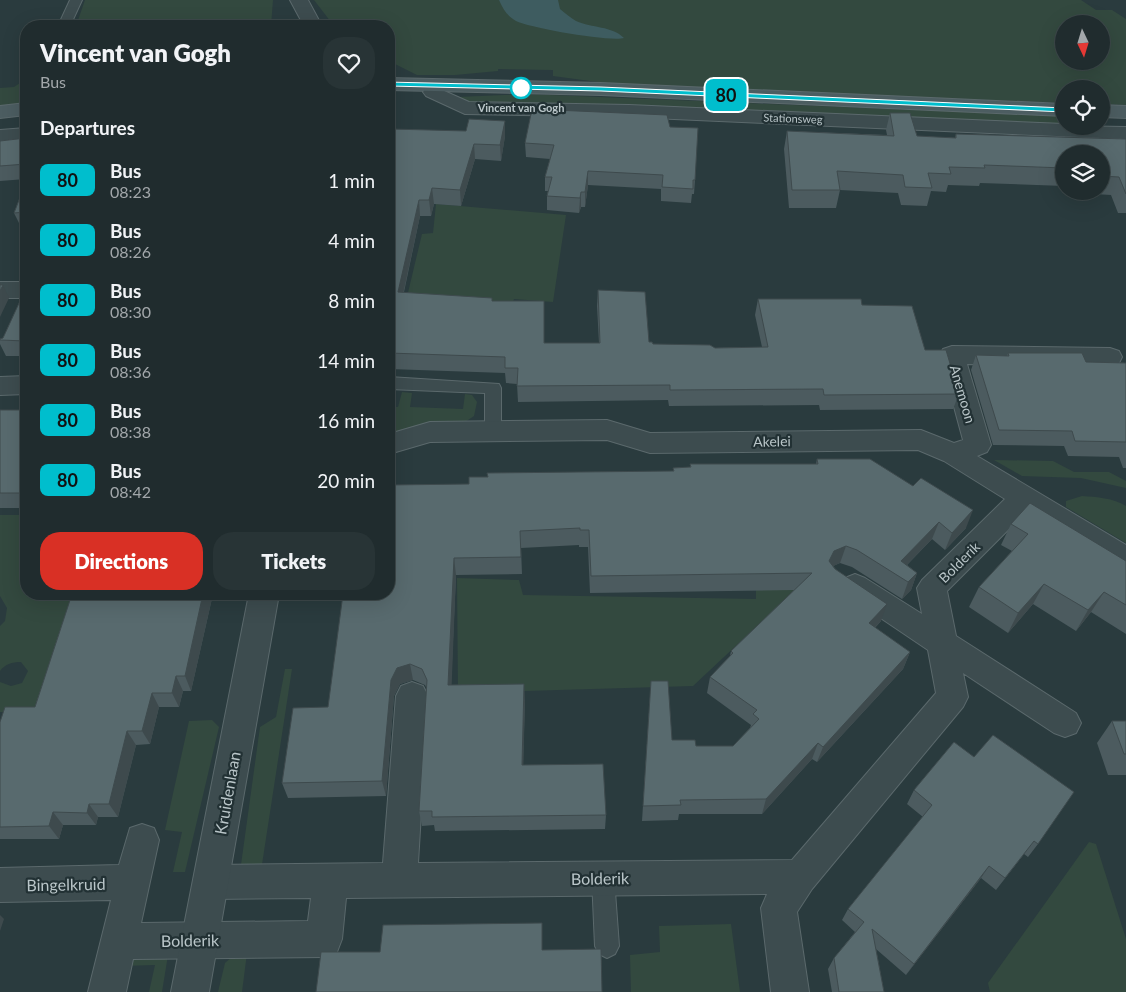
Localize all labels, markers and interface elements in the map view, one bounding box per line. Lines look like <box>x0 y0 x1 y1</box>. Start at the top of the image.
north arrow <box>1055 15 1110 70</box>
map controls <box>1055 15 1110 200</box>
button: heart <box>323 37 375 89</box>
text: Vincent van Gogh <box>40 38 231 67</box>
text: Bus <box>40 72 66 91</box>
marker: Vincent van Gogh <box>510 77 532 99</box>
line badge: 80 <box>704 79 748 111</box>
button: locate <box>1055 80 1110 135</box>
text: 80 <box>716 84 736 106</box>
place label: Vincent van Gogh <box>477 101 564 114</box>
street label: Stationsweg <box>763 110 823 126</box>
text: Departures <box>40 116 135 139</box>
button: layers <box>1055 145 1110 200</box>
text: Bus <box>110 159 141 182</box>
text: 80 <box>57 169 78 191</box>
text: 1 min <box>328 169 375 192</box>
text: 08:23 <box>110 182 151 201</box>
text: Bus <box>110 219 141 242</box>
text: 80 <box>57 229 78 251</box>
text: 4 min <box>328 229 375 252</box>
text: 08:26 <box>110 242 151 261</box>
text: Bus <box>110 279 141 302</box>
text: 80 <box>57 289 78 311</box>
text: 8 min <box>328 289 375 312</box>
text: 08:30 <box>110 302 151 321</box>
text: Bus <box>110 339 141 362</box>
text: 80 <box>57 349 78 371</box>
text: 14 min <box>317 349 375 372</box>
text: 08:36 <box>110 362 151 381</box>
street label: Anemoon <box>947 363 979 425</box>
text: Bus <box>110 399 141 422</box>
text: 80 <box>57 409 78 431</box>
text: 16 min <box>317 409 375 432</box>
text: 08:38 <box>110 422 151 441</box>
street label: Akelei <box>753 432 791 450</box>
text: Bus <box>110 459 141 482</box>
text: 80 <box>57 469 78 491</box>
text: 20 min <box>317 469 375 492</box>
text: 08:42 <box>110 482 151 501</box>
button: Directions <box>40 532 203 590</box>
button: Tickets <box>213 532 375 590</box>
street label: Bolderik <box>935 537 984 586</box>
street label: Kruidenlaan <box>210 750 244 836</box>
street label: Bolderik <box>571 868 630 888</box>
street label: Bingelkruid <box>26 874 106 894</box>
street label: Bolderik <box>161 930 220 950</box>

